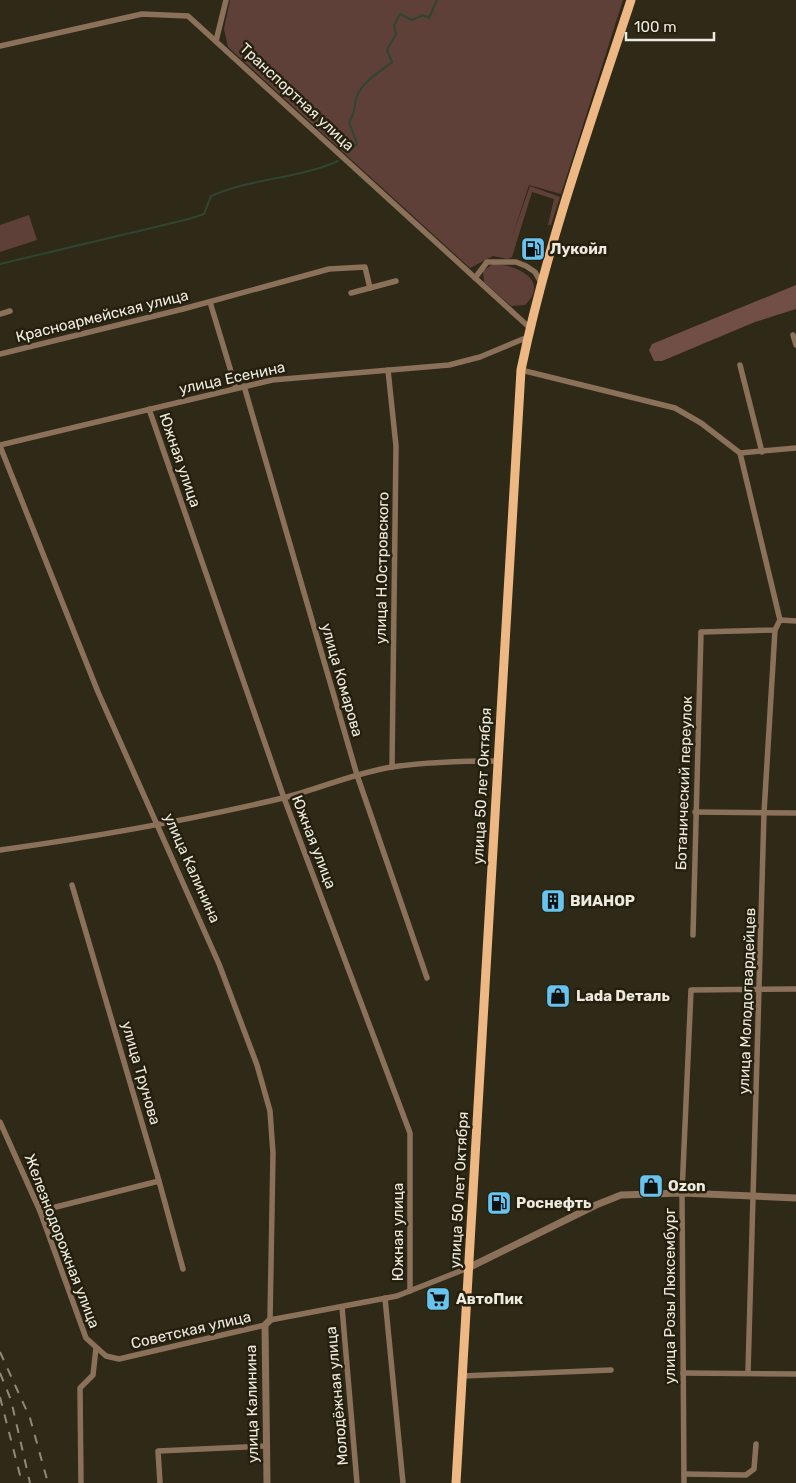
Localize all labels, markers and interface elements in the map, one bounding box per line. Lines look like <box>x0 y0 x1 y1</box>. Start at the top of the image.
scale bar <box>626 10 714 42</box>
text: 100 m <box>634 18 676 36</box>
street label: Транспортная улица <box>236 39 358 155</box>
fuel station icon: Лукойл <box>520 236 546 262</box>
place label: Лукойл <box>550 240 607 258</box>
street label: Красноармейская улица <box>14 286 190 346</box>
street label: улица Есенина <box>177 358 287 398</box>
street label: Южная улица <box>155 410 205 510</box>
street label: улица Н.Островского <box>372 492 392 644</box>
street label: улица Комарова <box>317 621 367 739</box>
street label: Ботанический переулок <box>672 695 696 871</box>
street label: улица 50 лет Октября <box>469 707 495 865</box>
street label: Южная улица <box>288 793 340 891</box>
street label: улица Калинина <box>160 810 224 926</box>
building icon: ВИАНОР <box>540 888 566 914</box>
place label: ВИАНОР <box>570 892 635 910</box>
street label: улица Молодогвардейцев <box>735 907 759 1095</box>
shop icon: Lada Dеталь <box>545 983 571 1009</box>
place label: Lada Dеталь <box>576 987 670 1005</box>
street label: улица Трунова <box>118 1019 164 1127</box>
street label: улица 50 лет Октября <box>446 1111 472 1269</box>
street label: Железнодорожная улица <box>20 1151 104 1331</box>
shop icon: Ozon <box>638 1173 664 1199</box>
place label: Ozon <box>668 1177 706 1195</box>
street label: Южная улица <box>389 1183 407 1281</box>
fuel station icon: Роснефть <box>486 1190 512 1216</box>
place label: Роснефть <box>516 1194 592 1212</box>
street label: улица Розы Люксембург <box>661 1207 679 1384</box>
supermarket icon: АвтоПик <box>425 1286 451 1312</box>
place label: АвтоПик <box>456 1290 523 1308</box>
street label: Советская улица <box>129 1307 253 1353</box>
street label: Молодёжная улица <box>322 1326 352 1466</box>
street label: улица Калинина <box>242 1345 262 1463</box>

